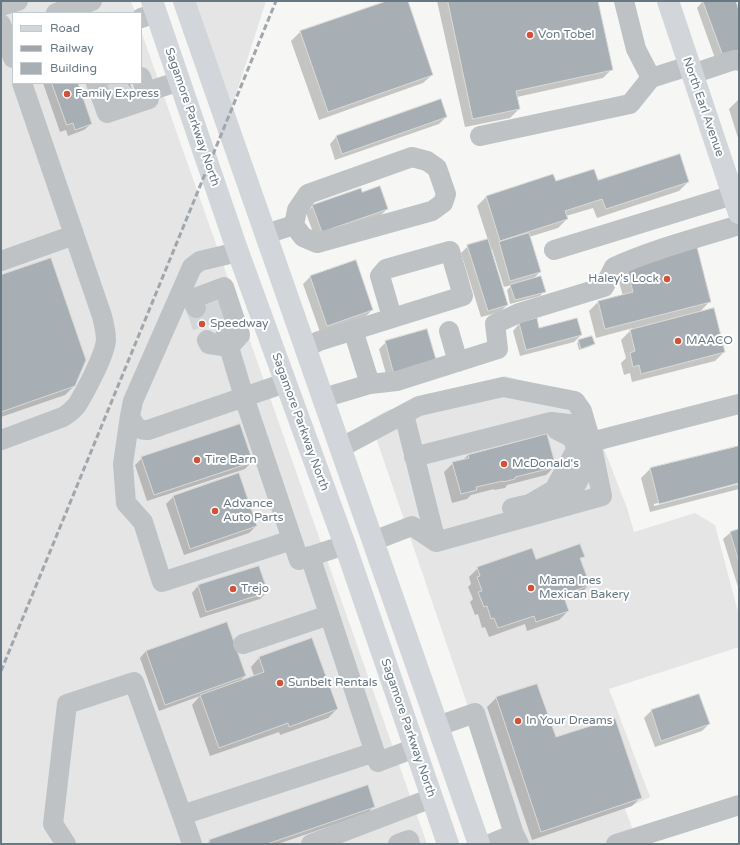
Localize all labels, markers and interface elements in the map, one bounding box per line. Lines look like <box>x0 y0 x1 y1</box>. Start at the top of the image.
legend <box>12 12 142 84</box>
text: Road <box>50 21 80 35</box>
place label: Von Tobel <box>538 28 595 42</box>
marker: Von Tobel <box>525 30 535 40</box>
text: Railway <box>50 41 94 55</box>
street label: Sagamore Parkway North <box>161 46 223 188</box>
street label: North Earl Avenue <box>679 55 727 159</box>
text: Building <box>50 61 97 75</box>
place label: Family Express <box>75 87 159 101</box>
marker: Family Express <box>62 89 72 99</box>
place label: Haley's Lock <box>588 272 659 286</box>
marker: Haley's Lock <box>662 274 672 284</box>
place label: Speedway <box>210 317 269 331</box>
marker: Speedway <box>197 319 207 329</box>
place label: MAACO <box>686 334 733 348</box>
marker: MAACO <box>673 336 683 346</box>
street label: Sagamore Parkway North <box>268 351 332 493</box>
place label: Tire Barn <box>205 453 256 467</box>
marker: Tire Barn <box>192 455 202 465</box>
place label: McDonald's <box>512 457 579 471</box>
marker: McDonald's <box>499 459 509 469</box>
place label: Advance Auto Parts <box>223 497 283 525</box>
marker: Advance Auto Parts <box>210 506 220 516</box>
place label: Mama Ines Mexican Bakery <box>539 574 630 602</box>
place label: Trejo <box>241 582 269 596</box>
marker: Mama Ines Mexican Bakery <box>526 583 536 593</box>
marker: Trejo <box>228 584 238 594</box>
street label: Sagamore Parkway North <box>377 657 439 799</box>
place label: Sunbelt Rentals <box>288 676 378 690</box>
marker: Sunbelt Rentals <box>275 678 285 688</box>
place label: In Your Dreams <box>526 714 612 728</box>
marker: In Your Dreams <box>513 716 523 726</box>

